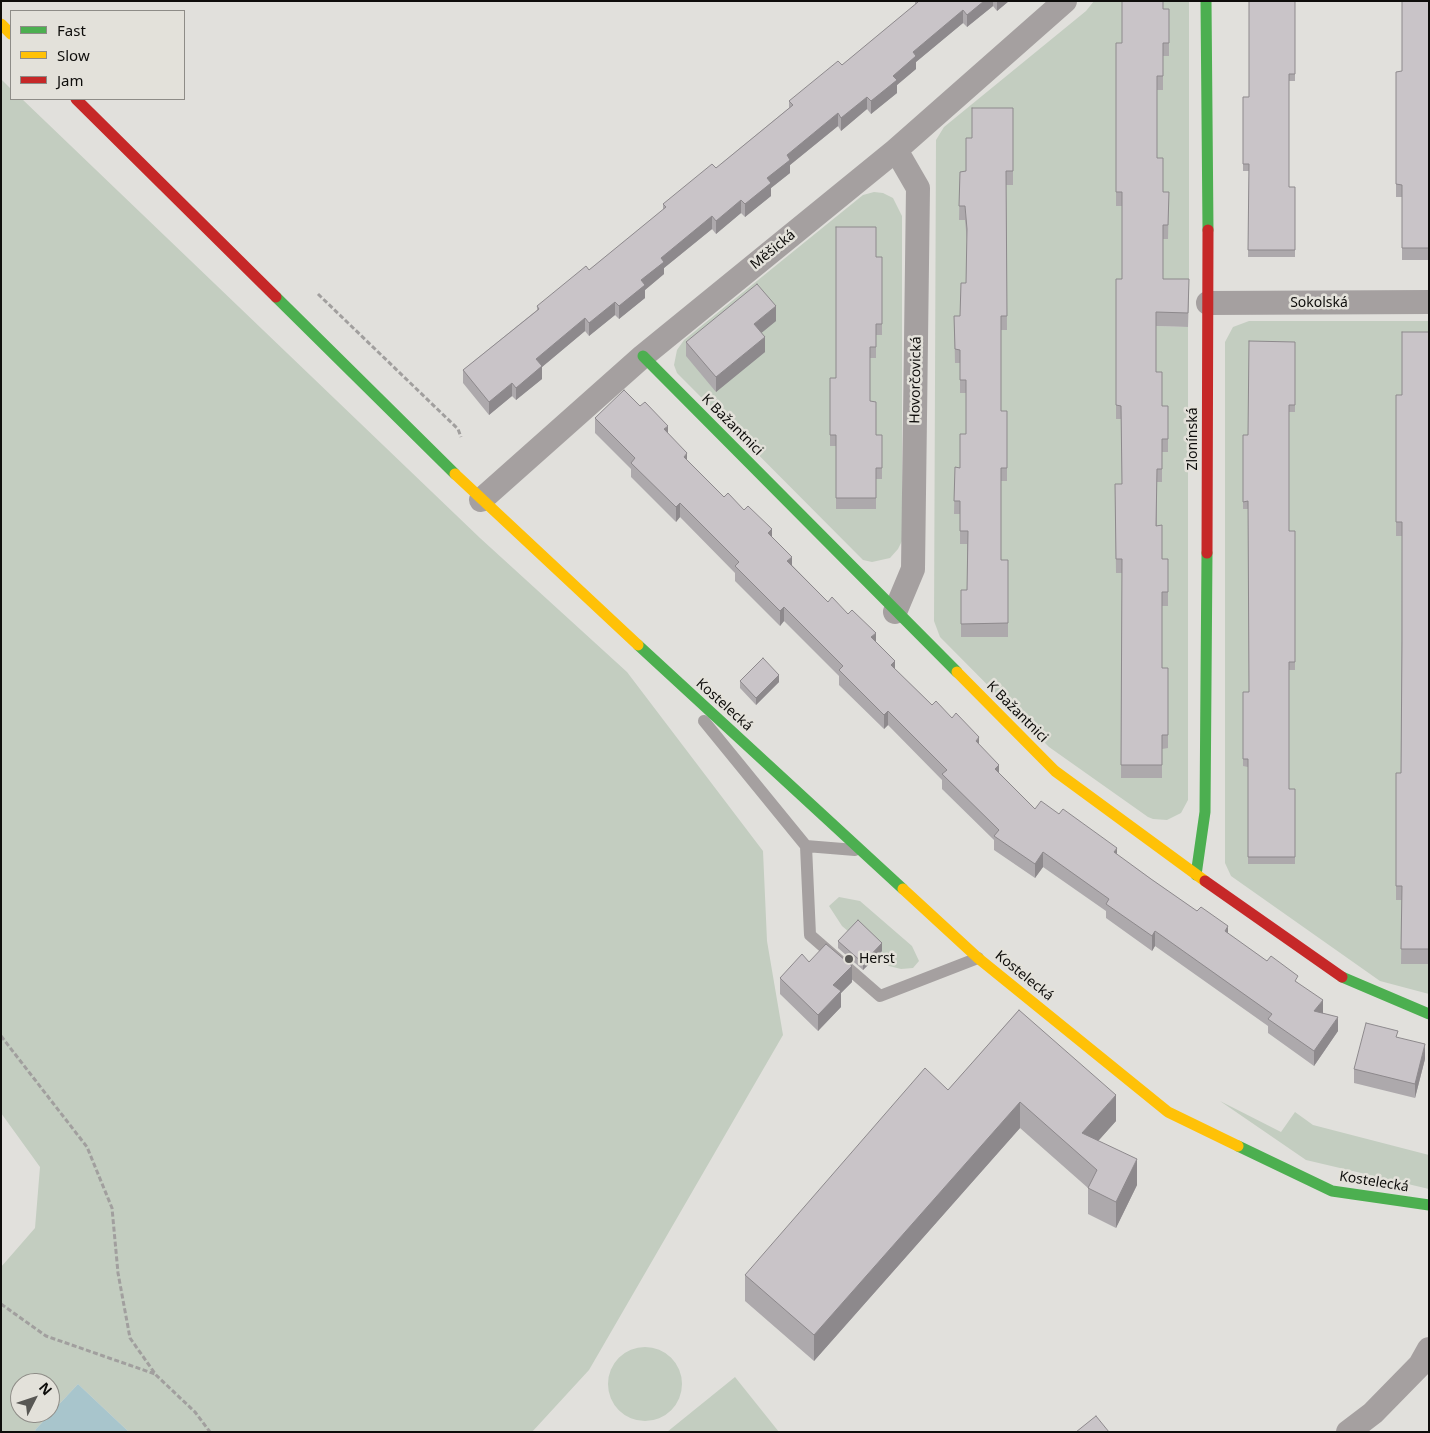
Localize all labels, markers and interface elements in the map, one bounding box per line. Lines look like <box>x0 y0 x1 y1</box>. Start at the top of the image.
legend <box>10 10 185 100</box>
text: Fast <box>57 20 86 40</box>
text: Slow <box>57 45 90 65</box>
text: Jam <box>57 70 84 90</box>
street label: Měšická <box>747 227 799 273</box>
street label: Sokolská <box>1290 295 1348 311</box>
street label: Hovorčovická <box>907 336 925 424</box>
street label: K Bažantnici <box>698 391 766 459</box>
street label: Zlonínská <box>1185 407 1201 471</box>
street label: Kostelecká <box>692 675 756 735</box>
street label: K Bažantnici <box>983 678 1051 746</box>
street label: Kostelecká <box>991 947 1057 1005</box>
place label: Herst <box>859 951 895 967</box>
marker: Herst <box>843 953 855 965</box>
street label: Kostelecká <box>1338 1168 1410 1196</box>
north arrow <box>10 1373 60 1423</box>
text: N <box>35 1378 57 1399</box>

